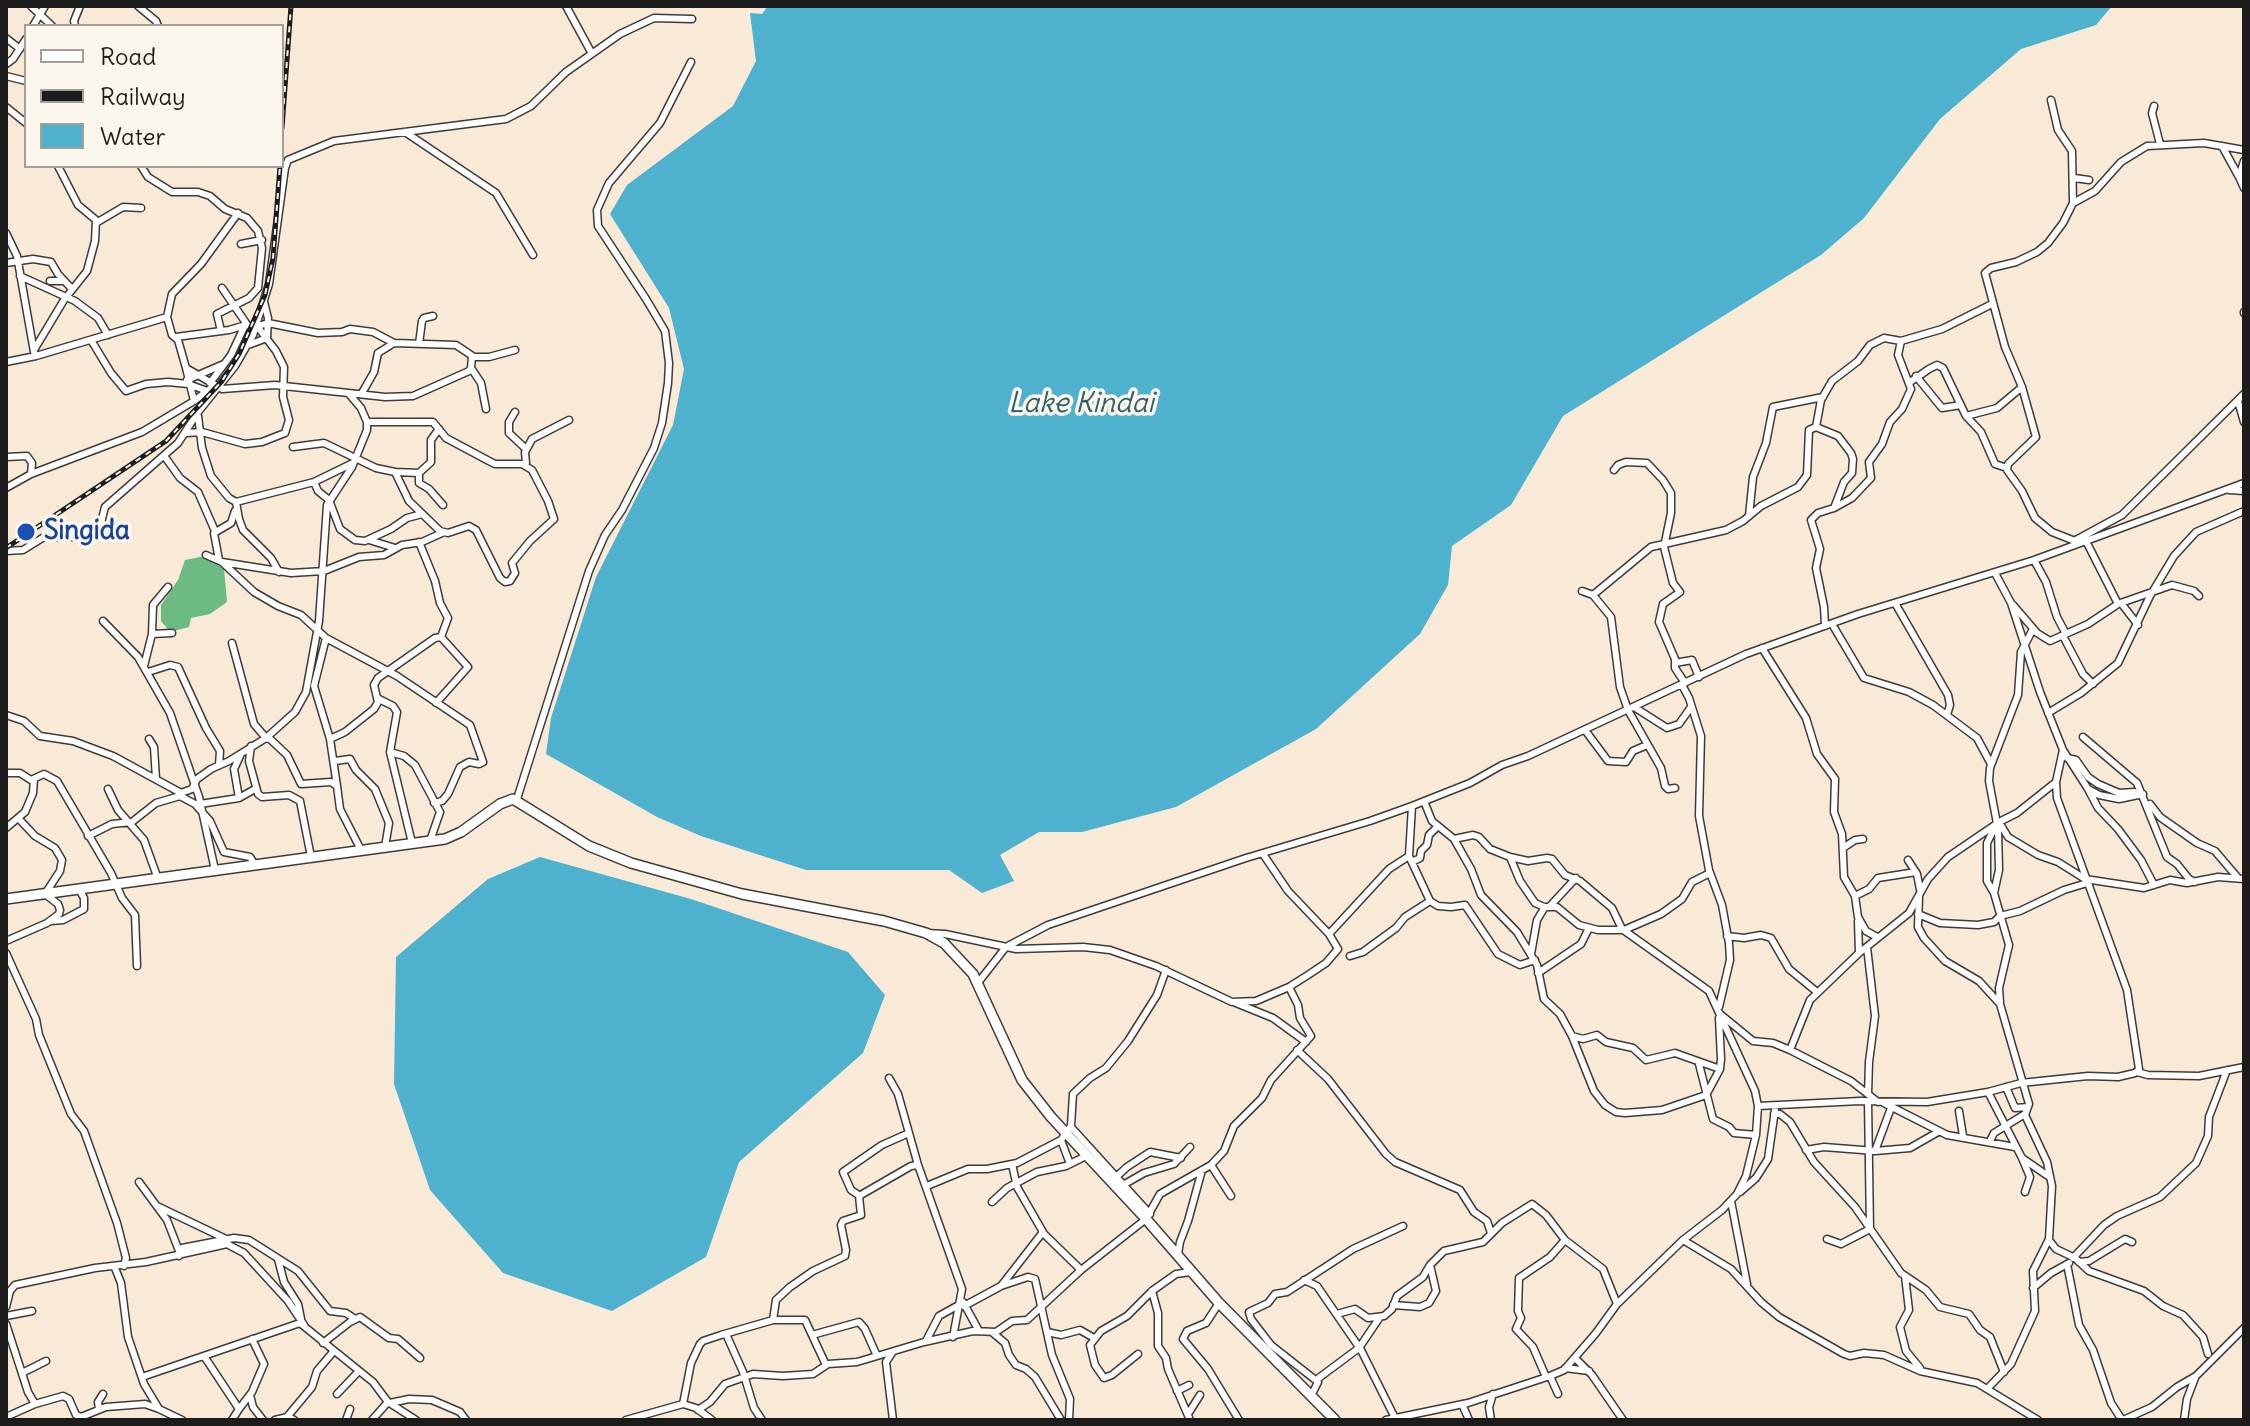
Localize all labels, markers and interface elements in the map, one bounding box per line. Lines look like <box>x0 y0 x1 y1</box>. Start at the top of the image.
legend <box>24 24 284 168</box>
text: Road <box>100 41 156 71</box>
text: Railway <box>100 81 186 111</box>
text: Water <box>100 121 165 151</box>
water label: Lake Kindai <box>1008 387 1154 421</box>
place label: Singida <box>44 516 130 548</box>
marker: Singida <box>15 521 37 543</box>

